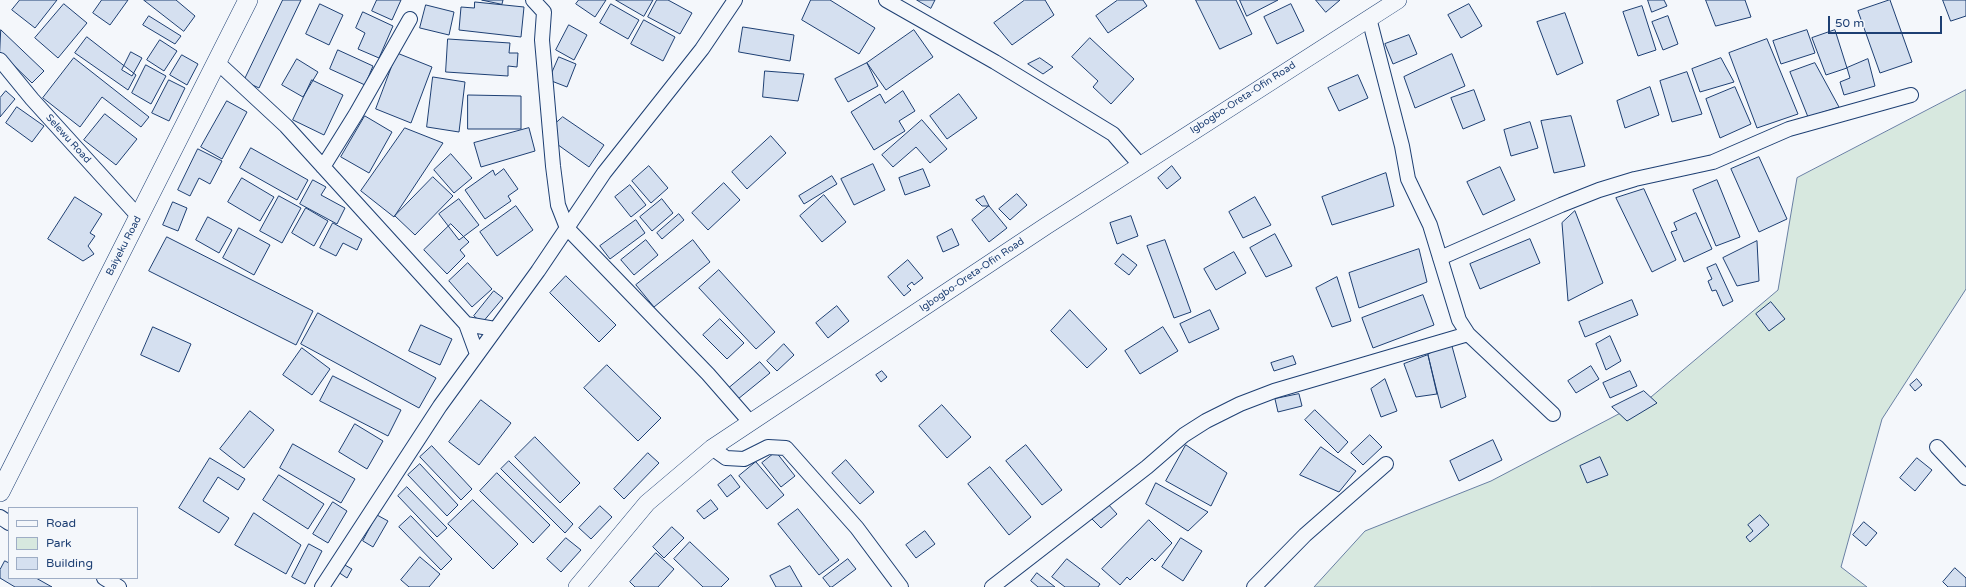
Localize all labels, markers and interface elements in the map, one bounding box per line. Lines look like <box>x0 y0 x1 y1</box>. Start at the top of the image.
scale bar <box>1830 8 1944 34</box>
text: 50 m <box>1835 16 1864 30</box>
street label: Igbogbo-Oreta-Ofin Road <box>1188 59 1298 137</box>
street label: Selewu Road <box>43 112 93 166</box>
street label: Baiyeku Road <box>104 214 144 278</box>
street label: Igbogbo-Oreta-Ofin Road <box>917 236 1027 314</box>
legend <box>8 507 138 579</box>
text: Road <box>46 516 76 530</box>
text: Park <box>46 536 72 550</box>
text: Building <box>46 556 93 570</box>

